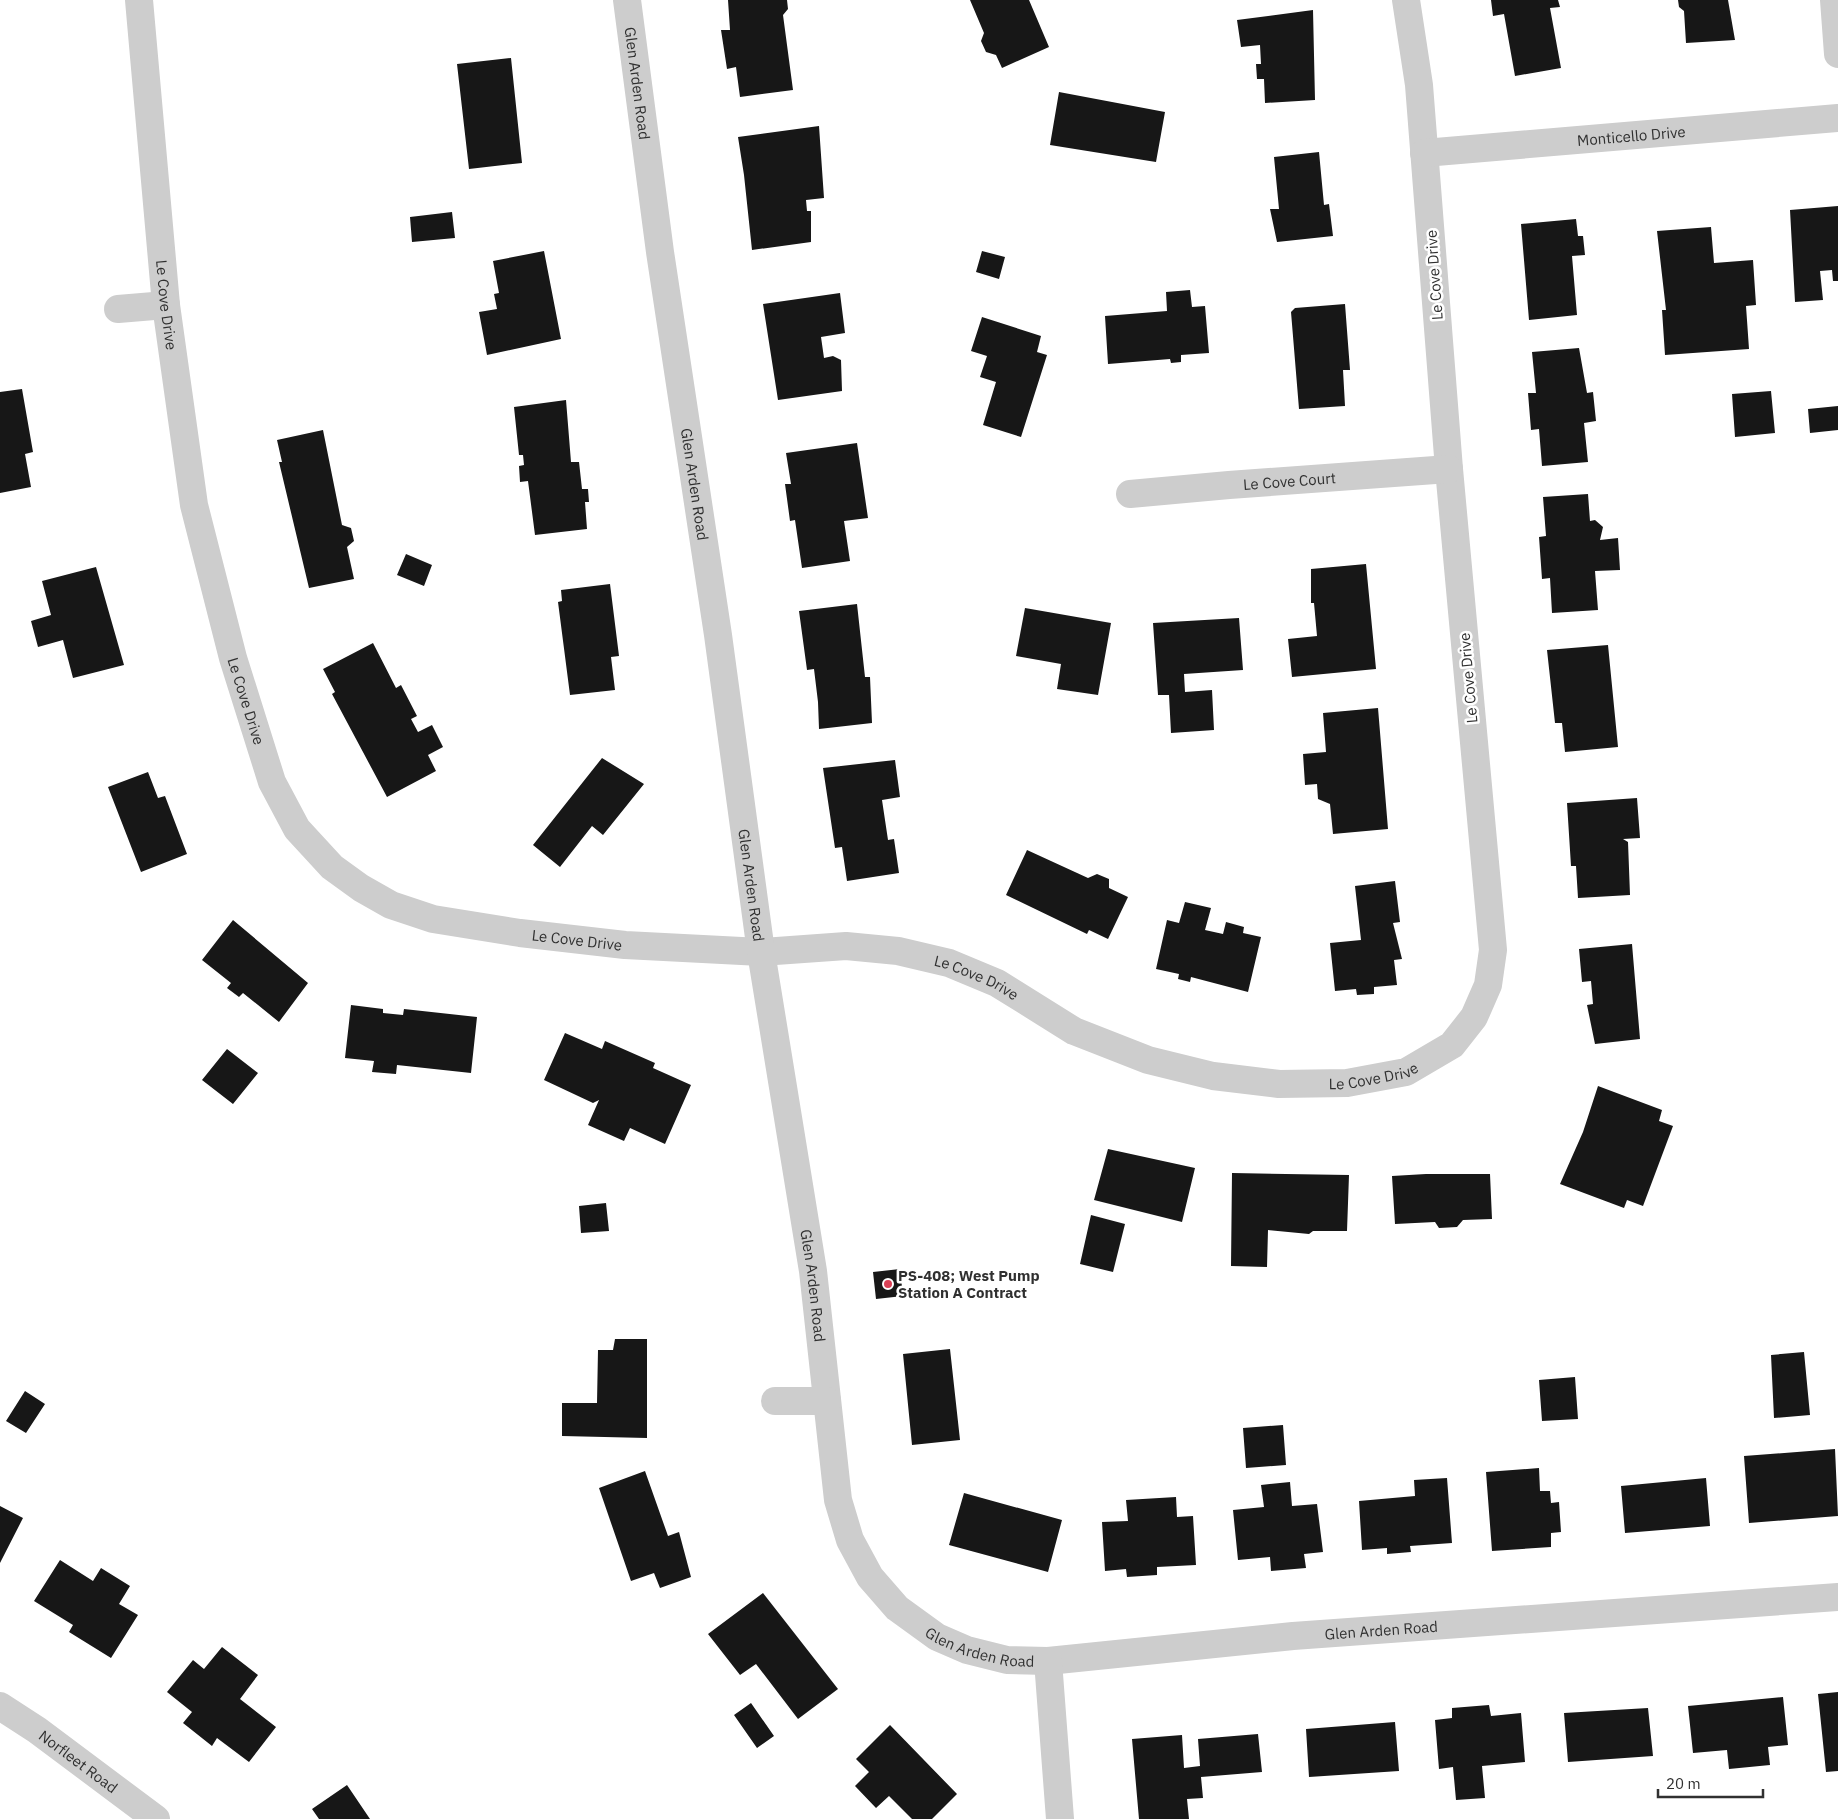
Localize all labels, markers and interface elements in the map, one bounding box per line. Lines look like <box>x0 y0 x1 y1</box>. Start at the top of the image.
street label: Glen Arden Road <box>621 26 655 141</box>
street label: Monticello Drive <box>1576 121 1686 150</box>
street label: Le Cove Drive <box>1421 229 1447 321</box>
street label: Le Cove Drive <box>153 259 182 351</box>
street label: Glen Arden Road <box>677 427 713 542</box>
street label: Le Cove Court <box>1242 468 1336 493</box>
street label: Le Cove Drive <box>1455 632 1481 724</box>
street label: Le Cove Drive <box>224 655 269 747</box>
street label: Glen Arden Road <box>735 828 769 943</box>
street label: Le Cove Drive <box>531 925 623 954</box>
street label: Le Cove Drive <box>933 950 1022 1004</box>
street label: Le Cove Drive <box>1329 1058 1421 1093</box>
street label: Glen Arden Road <box>797 1228 830 1343</box>
place label: PS-408; West Pump Station A Contract <box>898 1266 1040 1302</box>
marker: PS-408; West Pump Station A Contract <box>882 1278 894 1290</box>
street label: Glen Arden Road <box>1324 1616 1438 1643</box>
street label: Glen Arden Road <box>922 1622 1035 1670</box>
street label: Norfleet Road <box>35 1726 122 1797</box>
scale bar <box>1658 1766 1763 1798</box>
text: 20 m <box>1666 1774 1701 1793</box>

